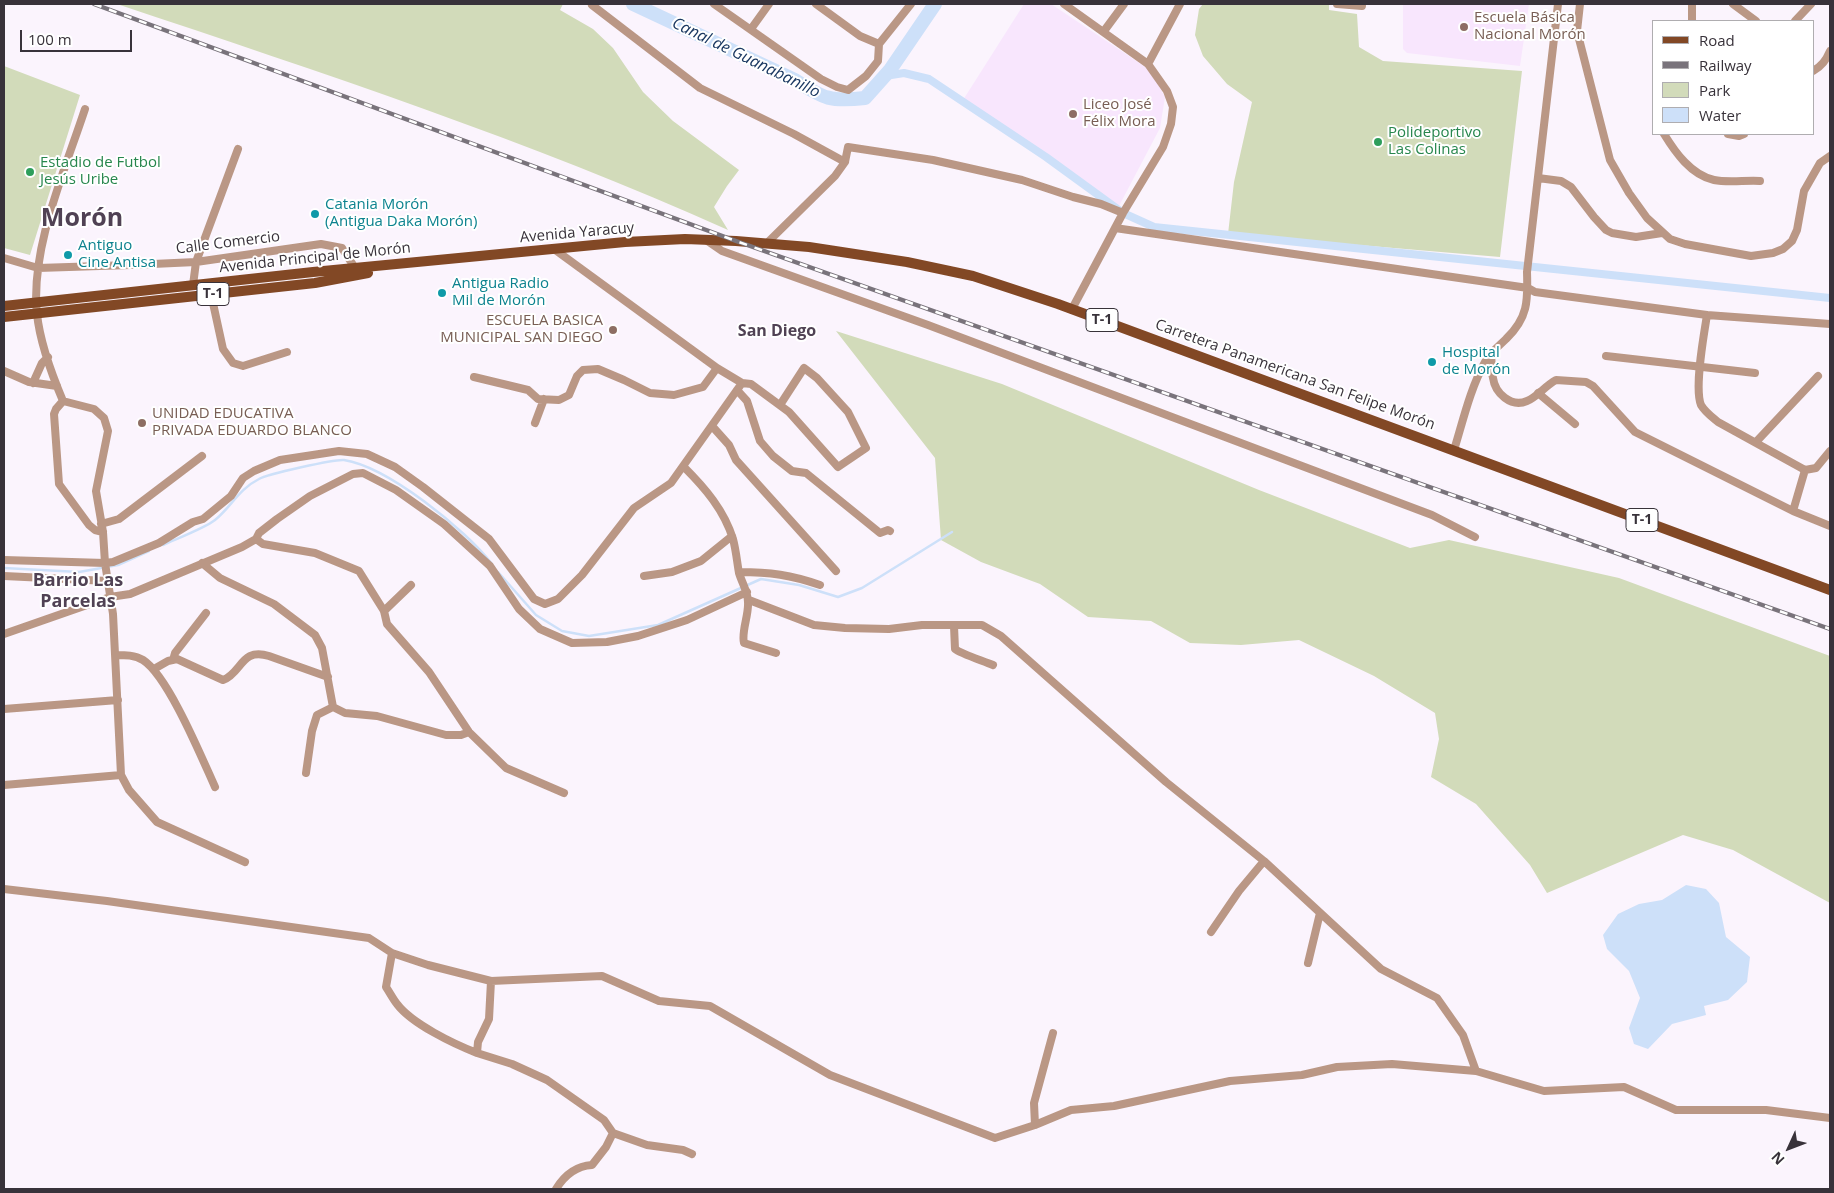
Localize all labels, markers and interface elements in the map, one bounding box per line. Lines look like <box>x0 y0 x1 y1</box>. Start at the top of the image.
place label: Escuela Básica Nacional Morón <box>1474 9 1586 44</box>
water label: Canal de Guanabanillo <box>669 14 823 102</box>
scale bar <box>22 20 135 52</box>
legend <box>1652 20 1814 135</box>
marker: Escuela Básica Nacional Morón <box>1458 21 1470 33</box>
text: 100 m <box>28 29 72 49</box>
text: Road <box>1699 30 1735 50</box>
text: Railway <box>1699 55 1752 75</box>
text: Park <box>1699 80 1730 100</box>
place label: Liceo José Félix Mora <box>1083 96 1155 131</box>
text: Water <box>1699 105 1741 125</box>
marker: Liceo José Félix Mora <box>1067 108 1079 120</box>
place label: Polideportivo Las Colinas <box>1388 124 1481 159</box>
marker: Polideportivo Las Colinas <box>1372 136 1384 148</box>
place label: Estadio de Futbol Jesús Uribe <box>40 154 161 189</box>
marker: Estadio de Futbol Jesús Uribe <box>24 166 36 178</box>
place label: Catania Morón (Antigua Daka Morón) <box>325 196 477 231</box>
district label: Morón <box>41 204 123 234</box>
marker: Catania Morón (Antigua Daka Morón) <box>309 208 321 220</box>
street label: Avenida Yaracuy <box>519 219 635 247</box>
street label: Calle Comercio <box>175 228 281 258</box>
place label: Antiguo Cine Antisa <box>78 237 156 272</box>
street label: Avenida Principal de Morón <box>218 239 412 277</box>
marker: Antiguo Cine Antisa <box>62 249 74 261</box>
place label: Antigua Radio Mil de Morón <box>452 275 549 310</box>
road number: T-1 <box>197 282 229 306</box>
marker: Antigua Radio Mil de Morón <box>436 287 448 299</box>
road number: T-1 <box>1086 308 1118 332</box>
place label: ESCUELA BASICA MUNICIPAL SAN DIEGO <box>440 312 603 347</box>
street label: Carretera Panamericana San Felipe Morón <box>1153 316 1437 434</box>
district label: San Diego <box>738 321 816 341</box>
marker: ESCUELA BASICA MUNICIPAL SAN DIEGO <box>607 324 619 336</box>
place label: Hospital de Morón <box>1442 344 1510 379</box>
marker: Hospital de Morón <box>1426 356 1438 368</box>
place label: UNIDAD EDUCATIVA PRIVADA EDUARDO BLANCO <box>152 405 352 440</box>
marker: UNIDAD EDUCATIVA PRIVADA EDUARDO BLANCO <box>136 417 148 429</box>
road number: T-1 <box>1626 508 1658 532</box>
district label: Barrio Las Parcelas <box>33 570 123 612</box>
north arrow <box>1764 1123 1814 1173</box>
text: N <box>1767 1148 1789 1169</box>

